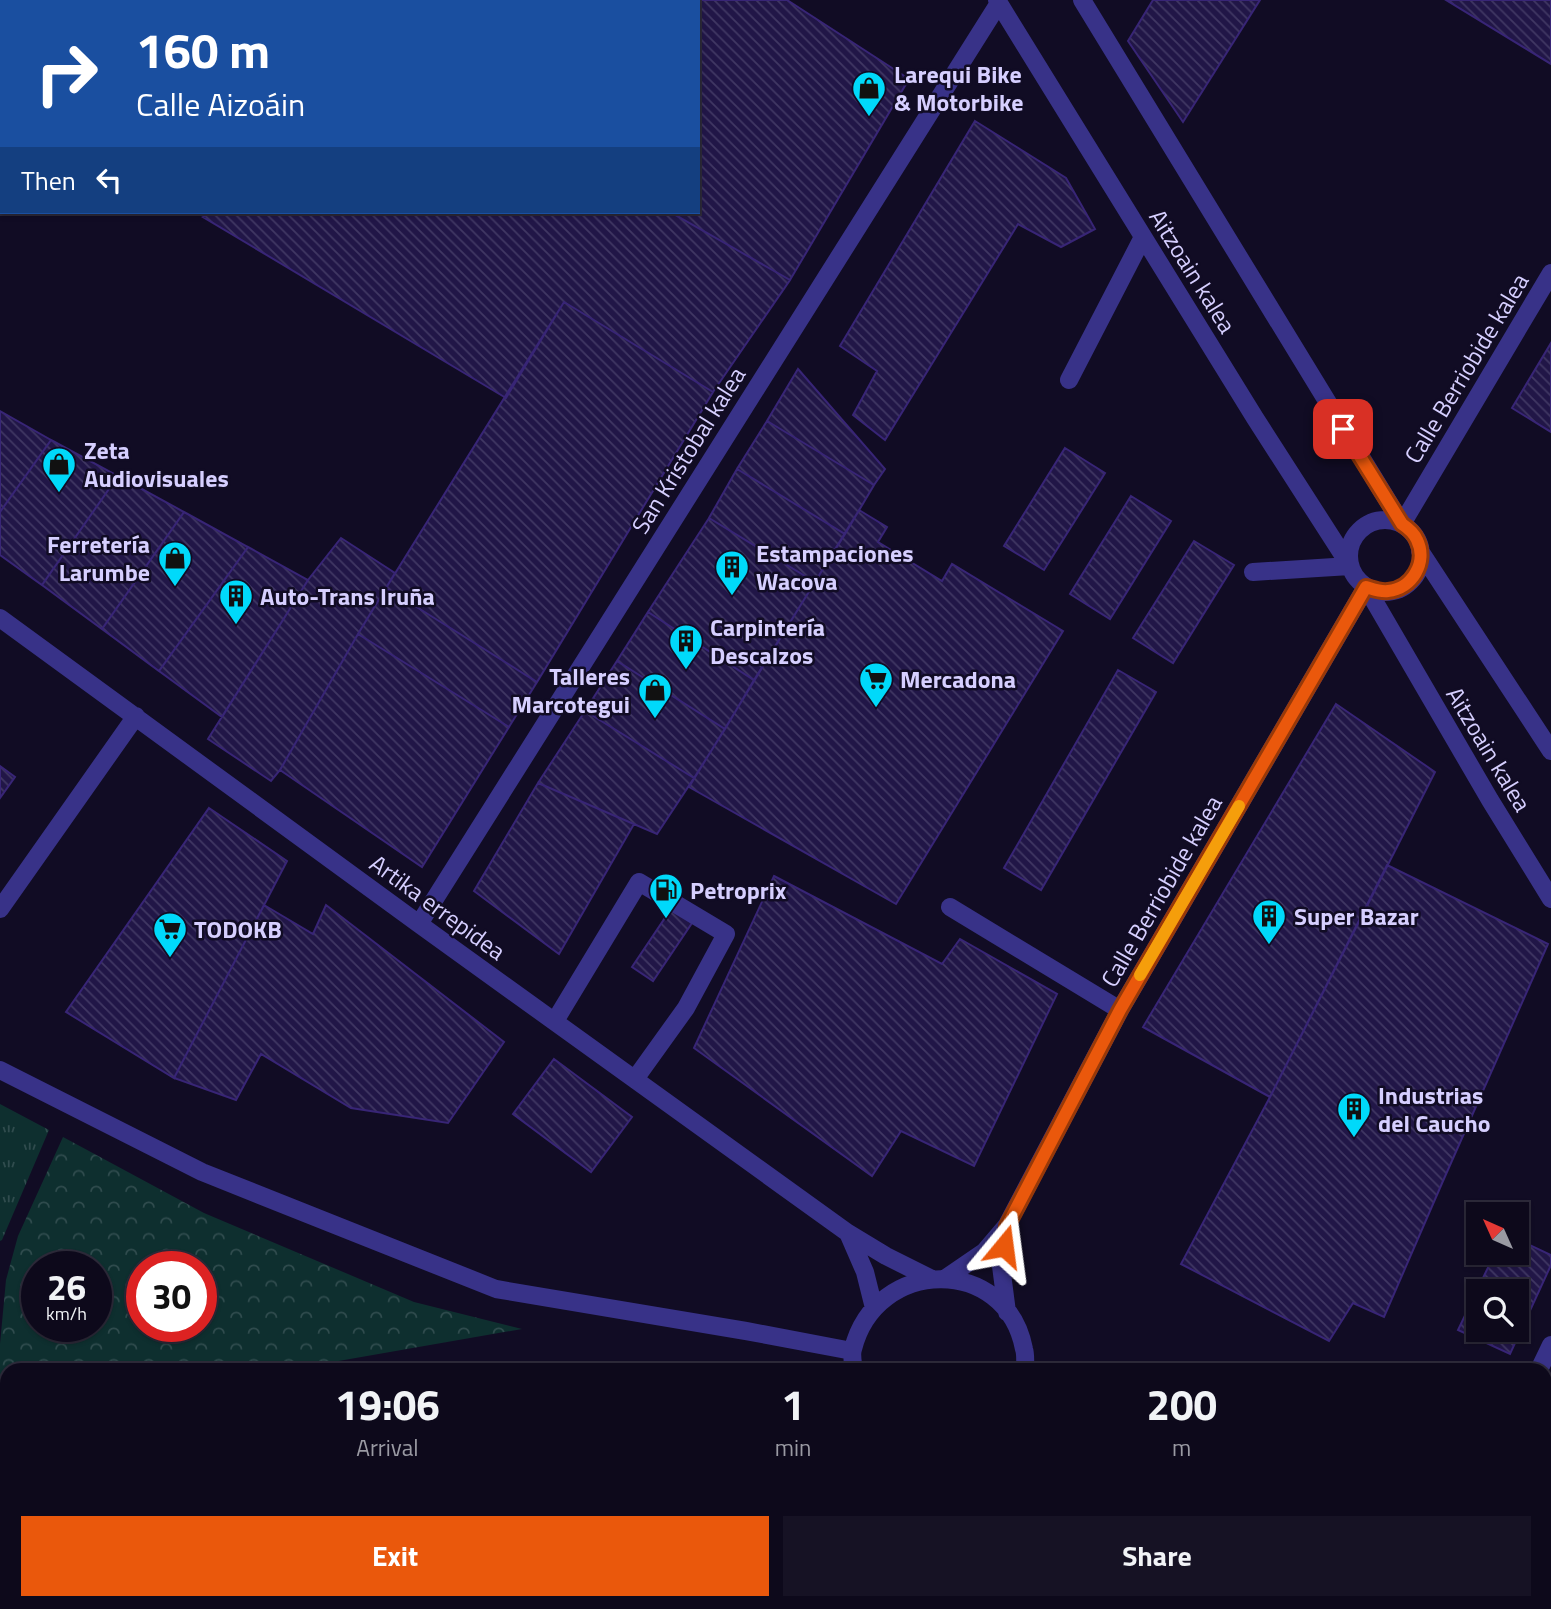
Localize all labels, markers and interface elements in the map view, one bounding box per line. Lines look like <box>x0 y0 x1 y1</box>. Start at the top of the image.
text: 160 m <box>136 12 270 87</box>
icon: right <box>21 28 112 119</box>
place label: Larequi Bike & Motorbike <box>894 56 1023 120</box>
shop icon: Larequi Bike & Motorbike <box>850 69 888 118</box>
text: Calle Aizoáin <box>136 80 305 128</box>
text: Then <box>21 161 76 200</box>
icon: left <box>90 161 128 199</box>
street label: Aitzoain kalea <box>1141 202 1245 340</box>
street label: Calle Berriobide kalea <box>1395 266 1537 470</box>
street label: San Kristobal kalea <box>622 359 754 541</box>
pin <box>1313 399 1373 459</box>
icon: arrive <box>1324 410 1362 448</box>
place label: Zeta Audiovisuales <box>84 432 229 496</box>
shop icon: Zeta Audiovisuales <box>40 445 78 494</box>
place label: Ferretería Larumbe <box>47 526 150 590</box>
place label: Estampaciones Wacova <box>756 535 914 599</box>
shop icon: Ferretería Larumbe <box>156 539 194 588</box>
building icon: Estampaciones Wacova <box>713 548 751 597</box>
building icon: Auto-Trans Iruña <box>217 577 255 626</box>
place label: Auto-Trans Iruña <box>260 578 435 614</box>
place label: Carpintería Descalzos <box>710 609 825 673</box>
building icon: Carpintería Descalzos <box>667 622 705 671</box>
place label: Talleres Marcotegui <box>512 658 630 722</box>
supermarket icon: Mercadona <box>857 660 895 709</box>
place label: Mercadona <box>900 661 1016 697</box>
shop icon: Talleres Marcotegui <box>636 671 674 720</box>
street label: Aitzoain kalea <box>1437 680 1541 818</box>
street label: Calle Berriobide kalea <box>1091 788 1231 994</box>
street label: Artika errepidea <box>363 845 513 969</box>
fuel station icon: Petroprix <box>647 871 685 920</box>
place label: Petroprix <box>690 872 787 908</box>
building icon: Super Bazar <box>1250 897 1288 946</box>
place label: Super Bazar <box>1294 898 1419 934</box>
supermarket icon: TODOKB <box>151 910 189 959</box>
place label: TODOKB <box>194 911 282 947</box>
place label: Industrias del Caucho <box>1378 1077 1491 1141</box>
building icon: Industrias del Caucho <box>1335 1090 1373 1139</box>
north arrow <box>1466 1202 1530 1265</box>
map controls <box>1466 1202 1529 1342</box>
position arrow <box>967 1209 1041 1283</box>
speed limit sign: 30 <box>126 1251 217 1342</box>
text: 26 <box>47 1260 86 1314</box>
button: search <box>1466 1279 1529 1342</box>
text: km/h <box>46 1300 87 1327</box>
text: 19:06 <box>335 1372 440 1436</box>
text: 1 <box>781 1372 805 1436</box>
text: 200 <box>1146 1372 1217 1436</box>
text: Arrival <box>356 1430 419 1465</box>
text: min <box>775 1430 811 1465</box>
text: m <box>1172 1430 1191 1465</box>
button: Exit <box>21 1516 769 1596</box>
button: Share <box>783 1516 1531 1596</box>

